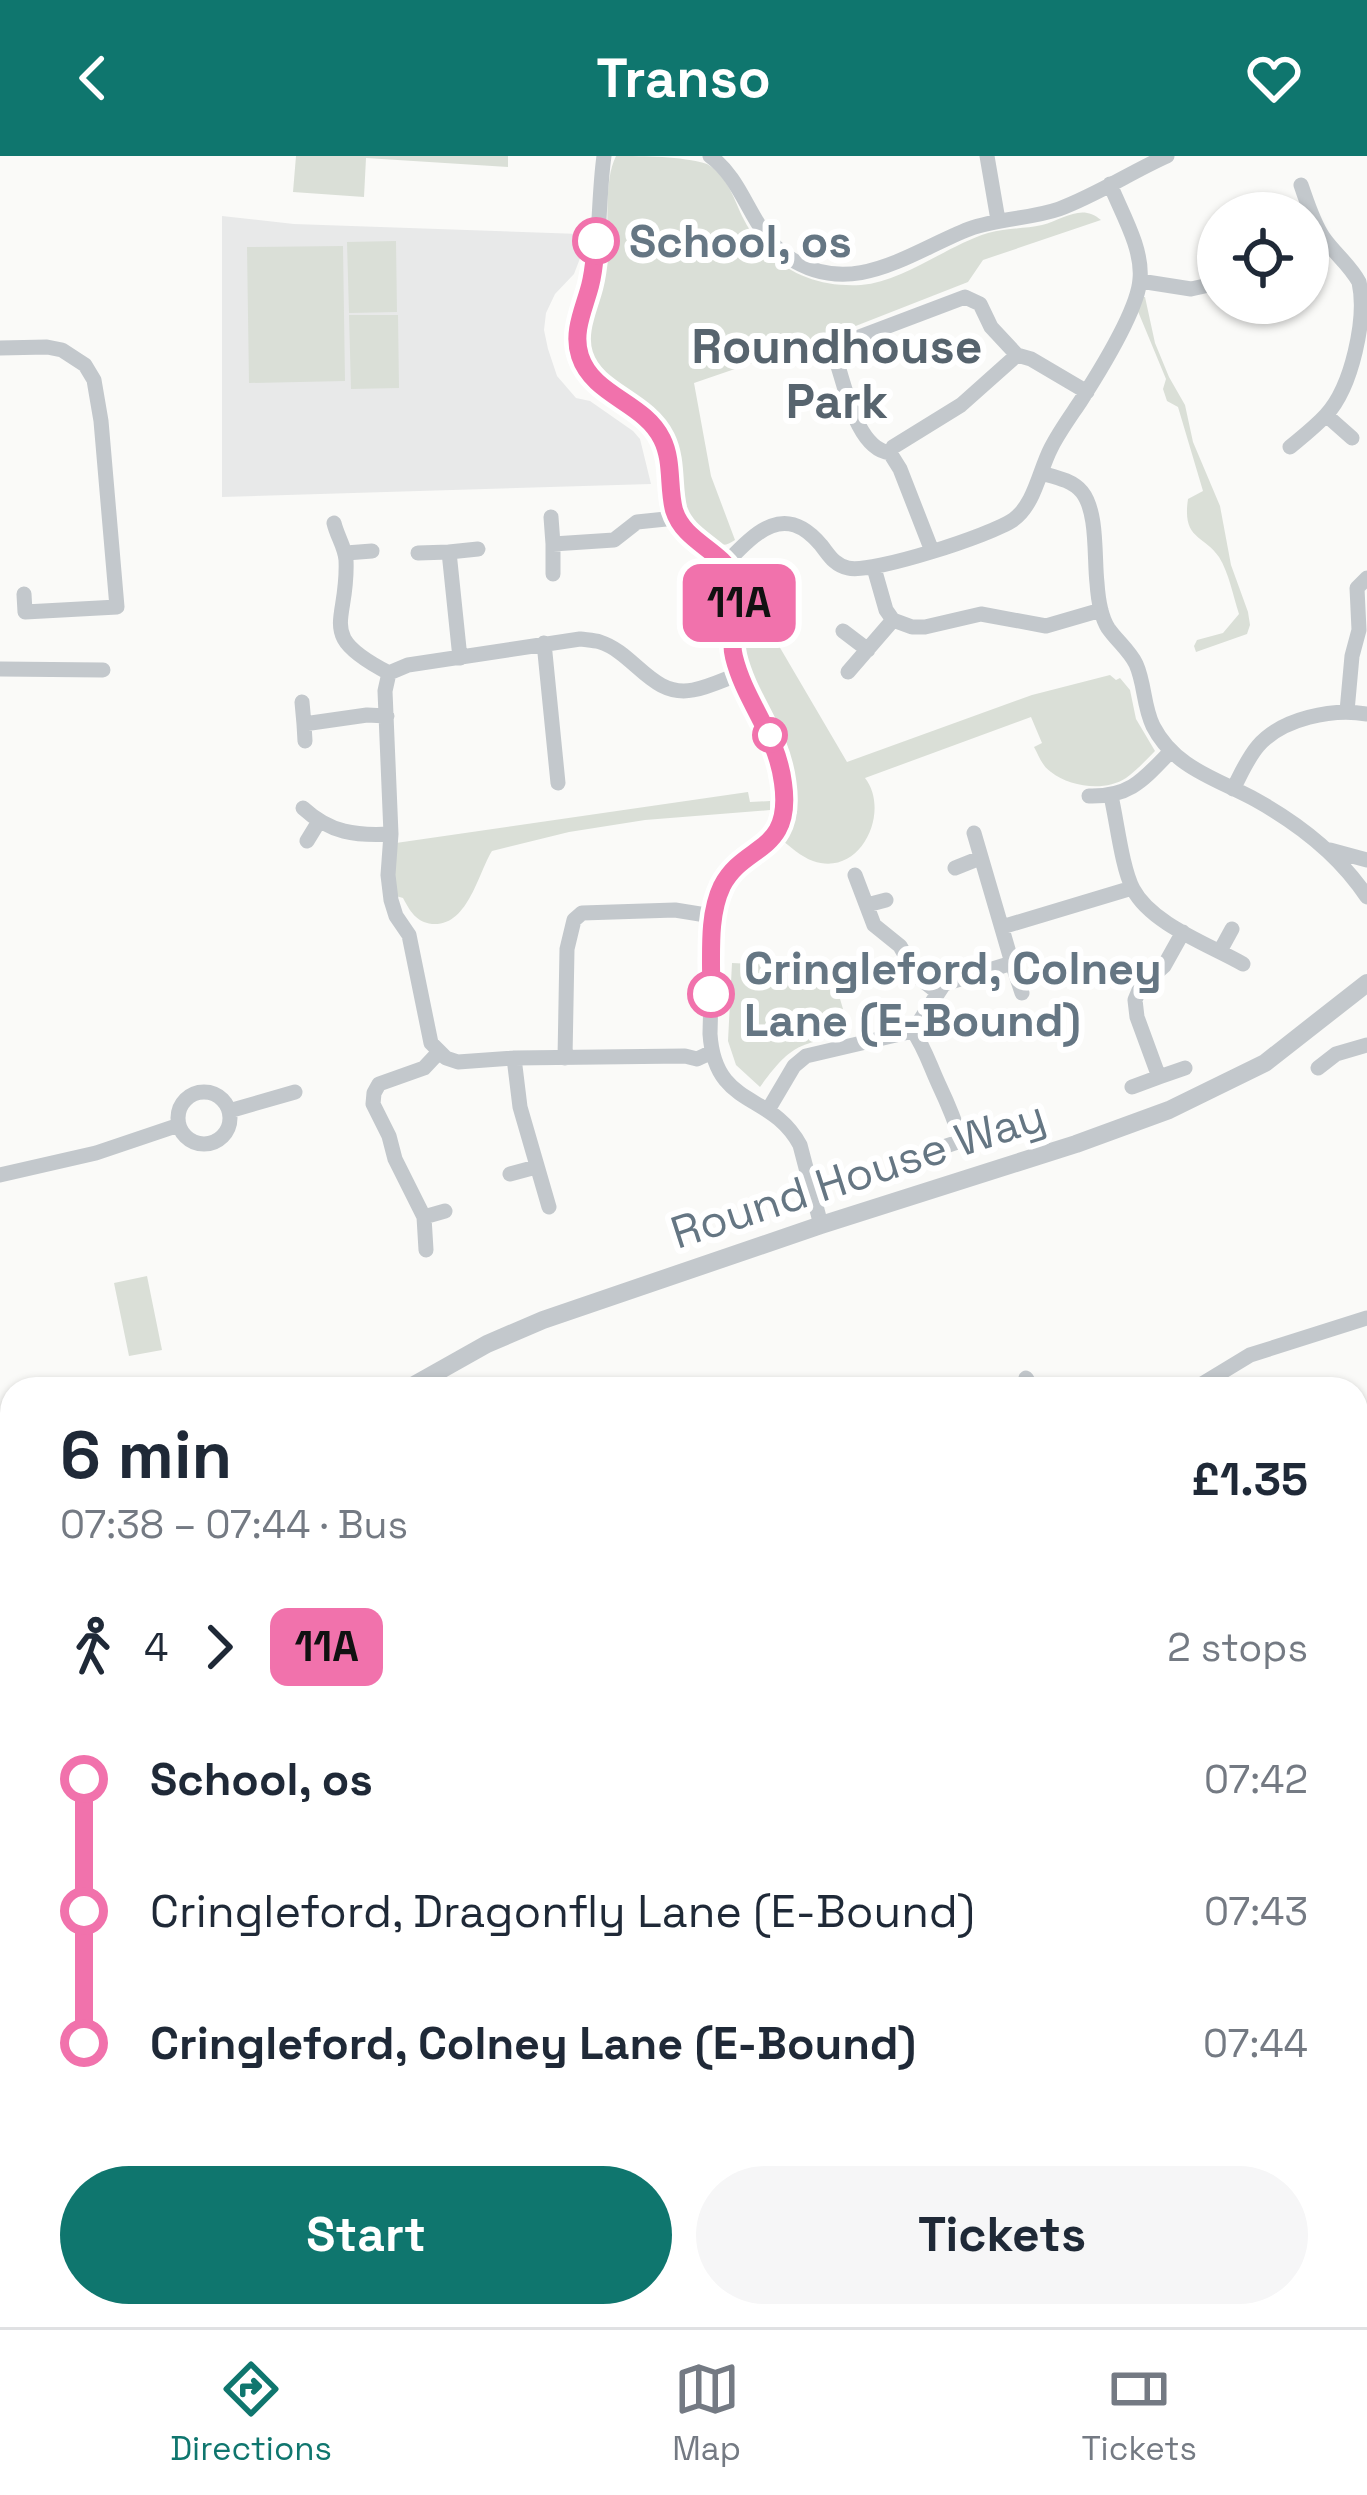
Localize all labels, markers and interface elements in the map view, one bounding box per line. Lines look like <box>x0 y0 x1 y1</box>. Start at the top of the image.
text: Transo <box>596 44 771 113</box>
icon: back <box>60 45 126 111</box>
icon: heart <box>1241 45 1307 111</box>
map controls <box>1197 192 1329 324</box>
button: locate <box>1197 192 1329 324</box>
place label: School, os <box>629 213 852 270</box>
marker: School, os <box>574 219 618 263</box>
district label: Roundhouse Park <box>692 316 982 432</box>
line badge: 11A <box>670 564 808 642</box>
text: 11A <box>707 576 771 629</box>
unlabelled marker <box>754 719 786 751</box>
place label: Cringleford, Colney Lane (E-Bound) <box>744 940 1162 1049</box>
marker: Cringleford, Colney Lane (E-Bound) <box>689 972 733 1016</box>
street label: Round House Way <box>664 1087 1052 1261</box>
text: 6 min <box>60 1413 232 1497</box>
text: £1.35 <box>1191 1451 1308 1508</box>
text: 07:38 – 07:44 · Bus <box>60 1500 408 1549</box>
icon: walk <box>60 1614 126 1680</box>
icon: forward <box>186 1614 252 1680</box>
text: 11A <box>294 1620 359 1673</box>
text: 4 <box>144 1623 168 1672</box>
text: 2 stops <box>1167 1623 1308 1672</box>
text: School, os <box>150 1751 373 1808</box>
text: 07:42 <box>1204 1755 1308 1804</box>
text: Cringleford, Dragonfly Lane (E-Bound) <box>150 1883 975 1940</box>
text: 07:43 <box>1204 1887 1308 1936</box>
text: Cringleford, Colney Lane (E-Bound) <box>150 2015 916 2072</box>
text: 07:44 <box>1203 2019 1308 2068</box>
button: Start <box>60 2166 672 2304</box>
button: Tickets <box>696 2166 1308 2304</box>
tab: Directions <box>170 2356 332 2470</box>
tab: Map <box>672 2356 741 2470</box>
tab: Tickets <box>1082 2356 1197 2470</box>

